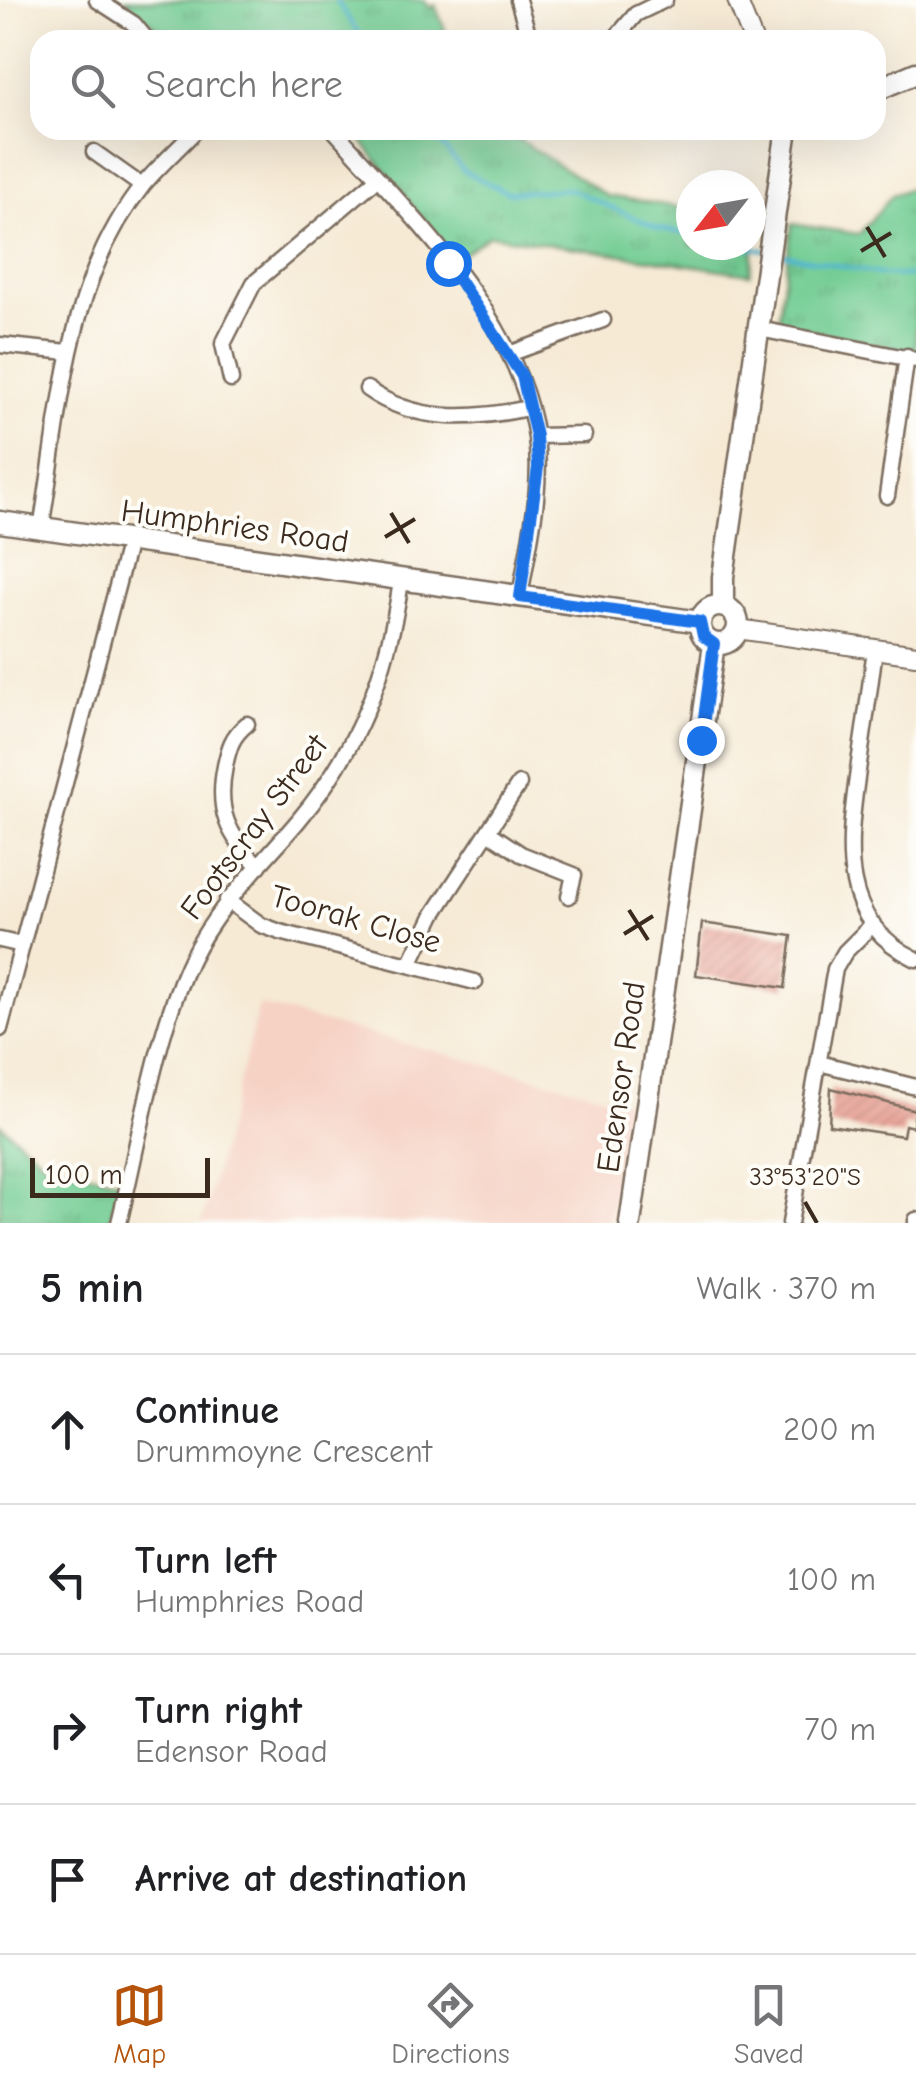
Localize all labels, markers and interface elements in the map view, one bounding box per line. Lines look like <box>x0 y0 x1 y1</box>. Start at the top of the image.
search box <box>30 30 886 140</box>
icon: search <box>65 58 120 113</box>
text: Search here <box>145 63 343 107</box>
north arrow <box>676 170 766 260</box>
route start <box>426 241 472 287</box>
street label: Humphries Road <box>119 492 351 560</box>
route end <box>679 718 725 764</box>
street label: Footscray Street <box>173 727 336 927</box>
street label: Toorak Close <box>267 877 445 961</box>
street label: Edensor Road <box>589 979 653 1175</box>
scale bar <box>30 1153 210 1198</box>
text: 100 m <box>45 1159 123 1191</box>
text: 33°53'20"S <box>749 1162 861 1191</box>
text: 5 min <box>40 1264 144 1313</box>
text: Walk · 370 m <box>696 1270 876 1307</box>
text: Continue <box>135 1389 279 1433</box>
icon: ahead <box>40 1402 95 1457</box>
text: 200 m <box>783 1411 876 1448</box>
text: Drummoyne Crescent <box>135 1433 432 1470</box>
text: Turn left <box>135 1539 276 1583</box>
icon: left <box>40 1552 95 1607</box>
text: 100 m <box>787 1561 876 1598</box>
text: Humphries Road <box>135 1583 364 1620</box>
text: Turn right <box>135 1689 302 1733</box>
icon: right <box>40 1702 95 1757</box>
text: 70 m <box>804 1711 876 1748</box>
text: Edensor Road <box>135 1733 328 1770</box>
icon: arrive <box>40 1852 95 1907</box>
text: Arrive at destination <box>135 1857 467 1901</box>
tab: Map <box>112 1978 167 2070</box>
tab: Directions <box>391 1978 510 2070</box>
tab: Saved <box>734 1978 804 2070</box>

